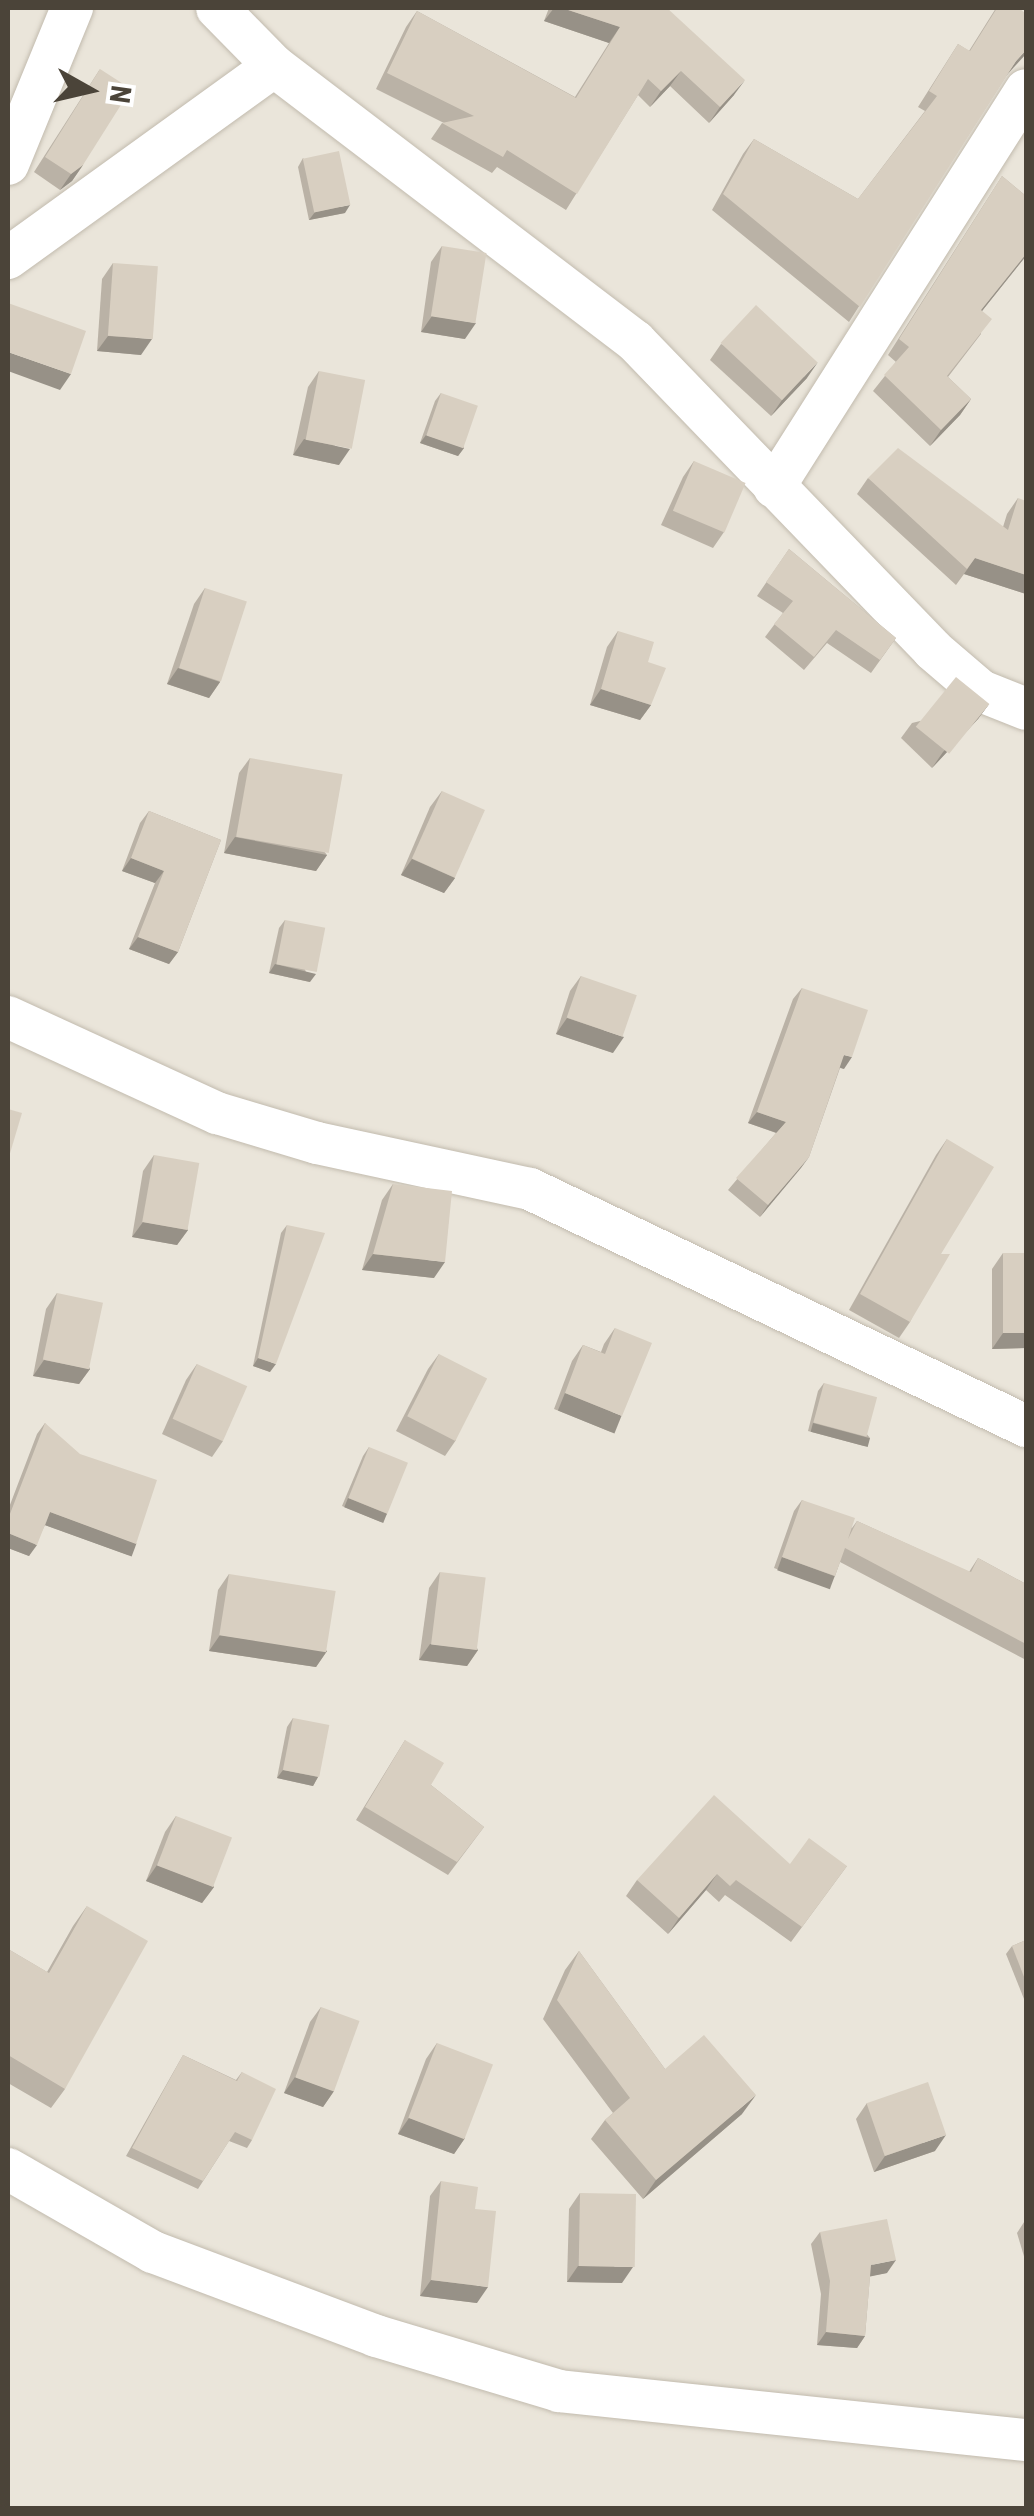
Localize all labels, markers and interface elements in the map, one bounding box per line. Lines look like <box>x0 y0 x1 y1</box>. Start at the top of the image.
north arrow <box>40 40 140 140</box>
text: N <box>103 83 138 105</box>

